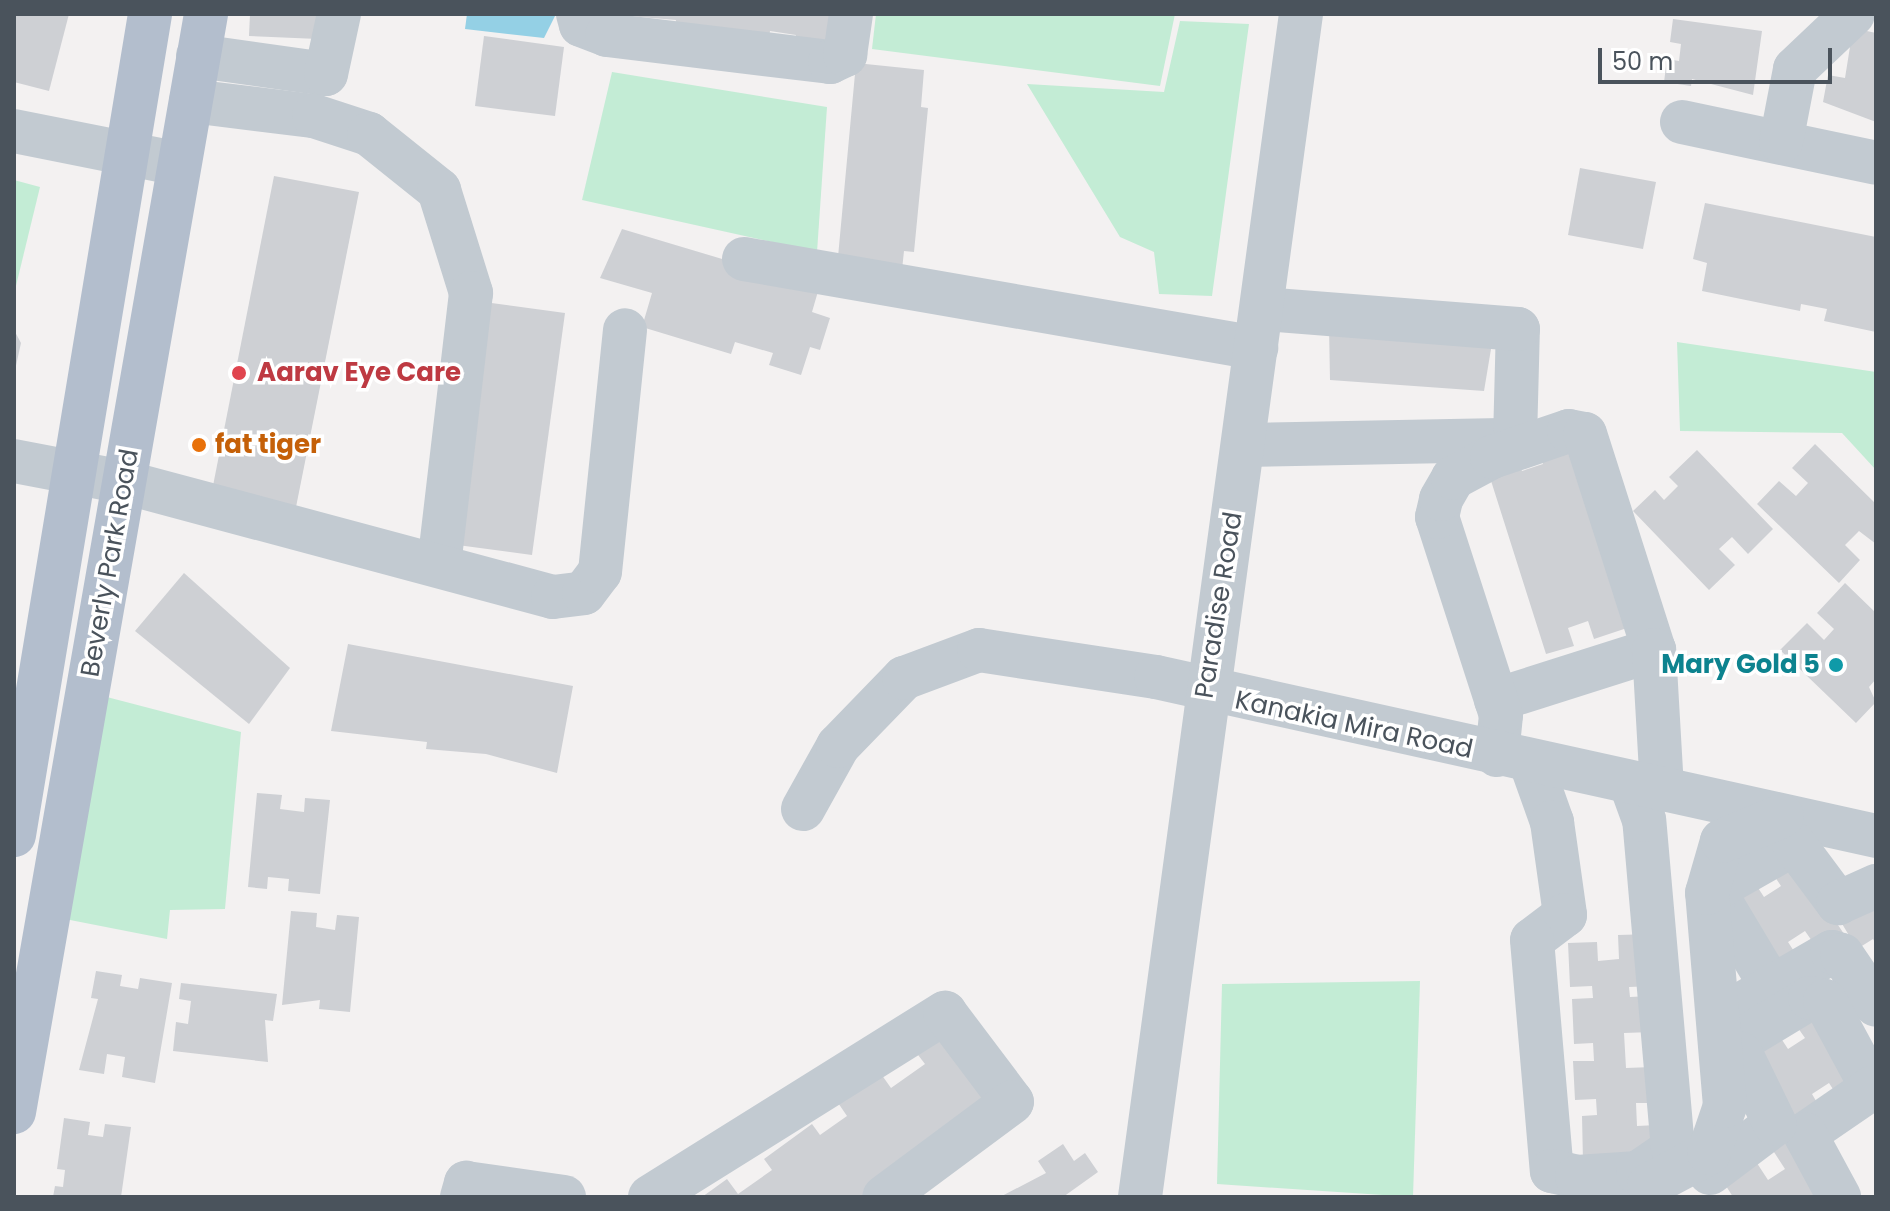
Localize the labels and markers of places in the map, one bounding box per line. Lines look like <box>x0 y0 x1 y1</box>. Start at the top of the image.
place label: Aarav Eye Care <box>257 357 461 389</box>
marker: Aarav Eye Care <box>228 362 250 384</box>
place label: fat tiger <box>215 429 321 461</box>
marker: fat tiger <box>190 436 208 454</box>
place label: Mary Gold 5 <box>1661 649 1820 681</box>
marker: Mary Gold 5 <box>1827 656 1845 674</box>

